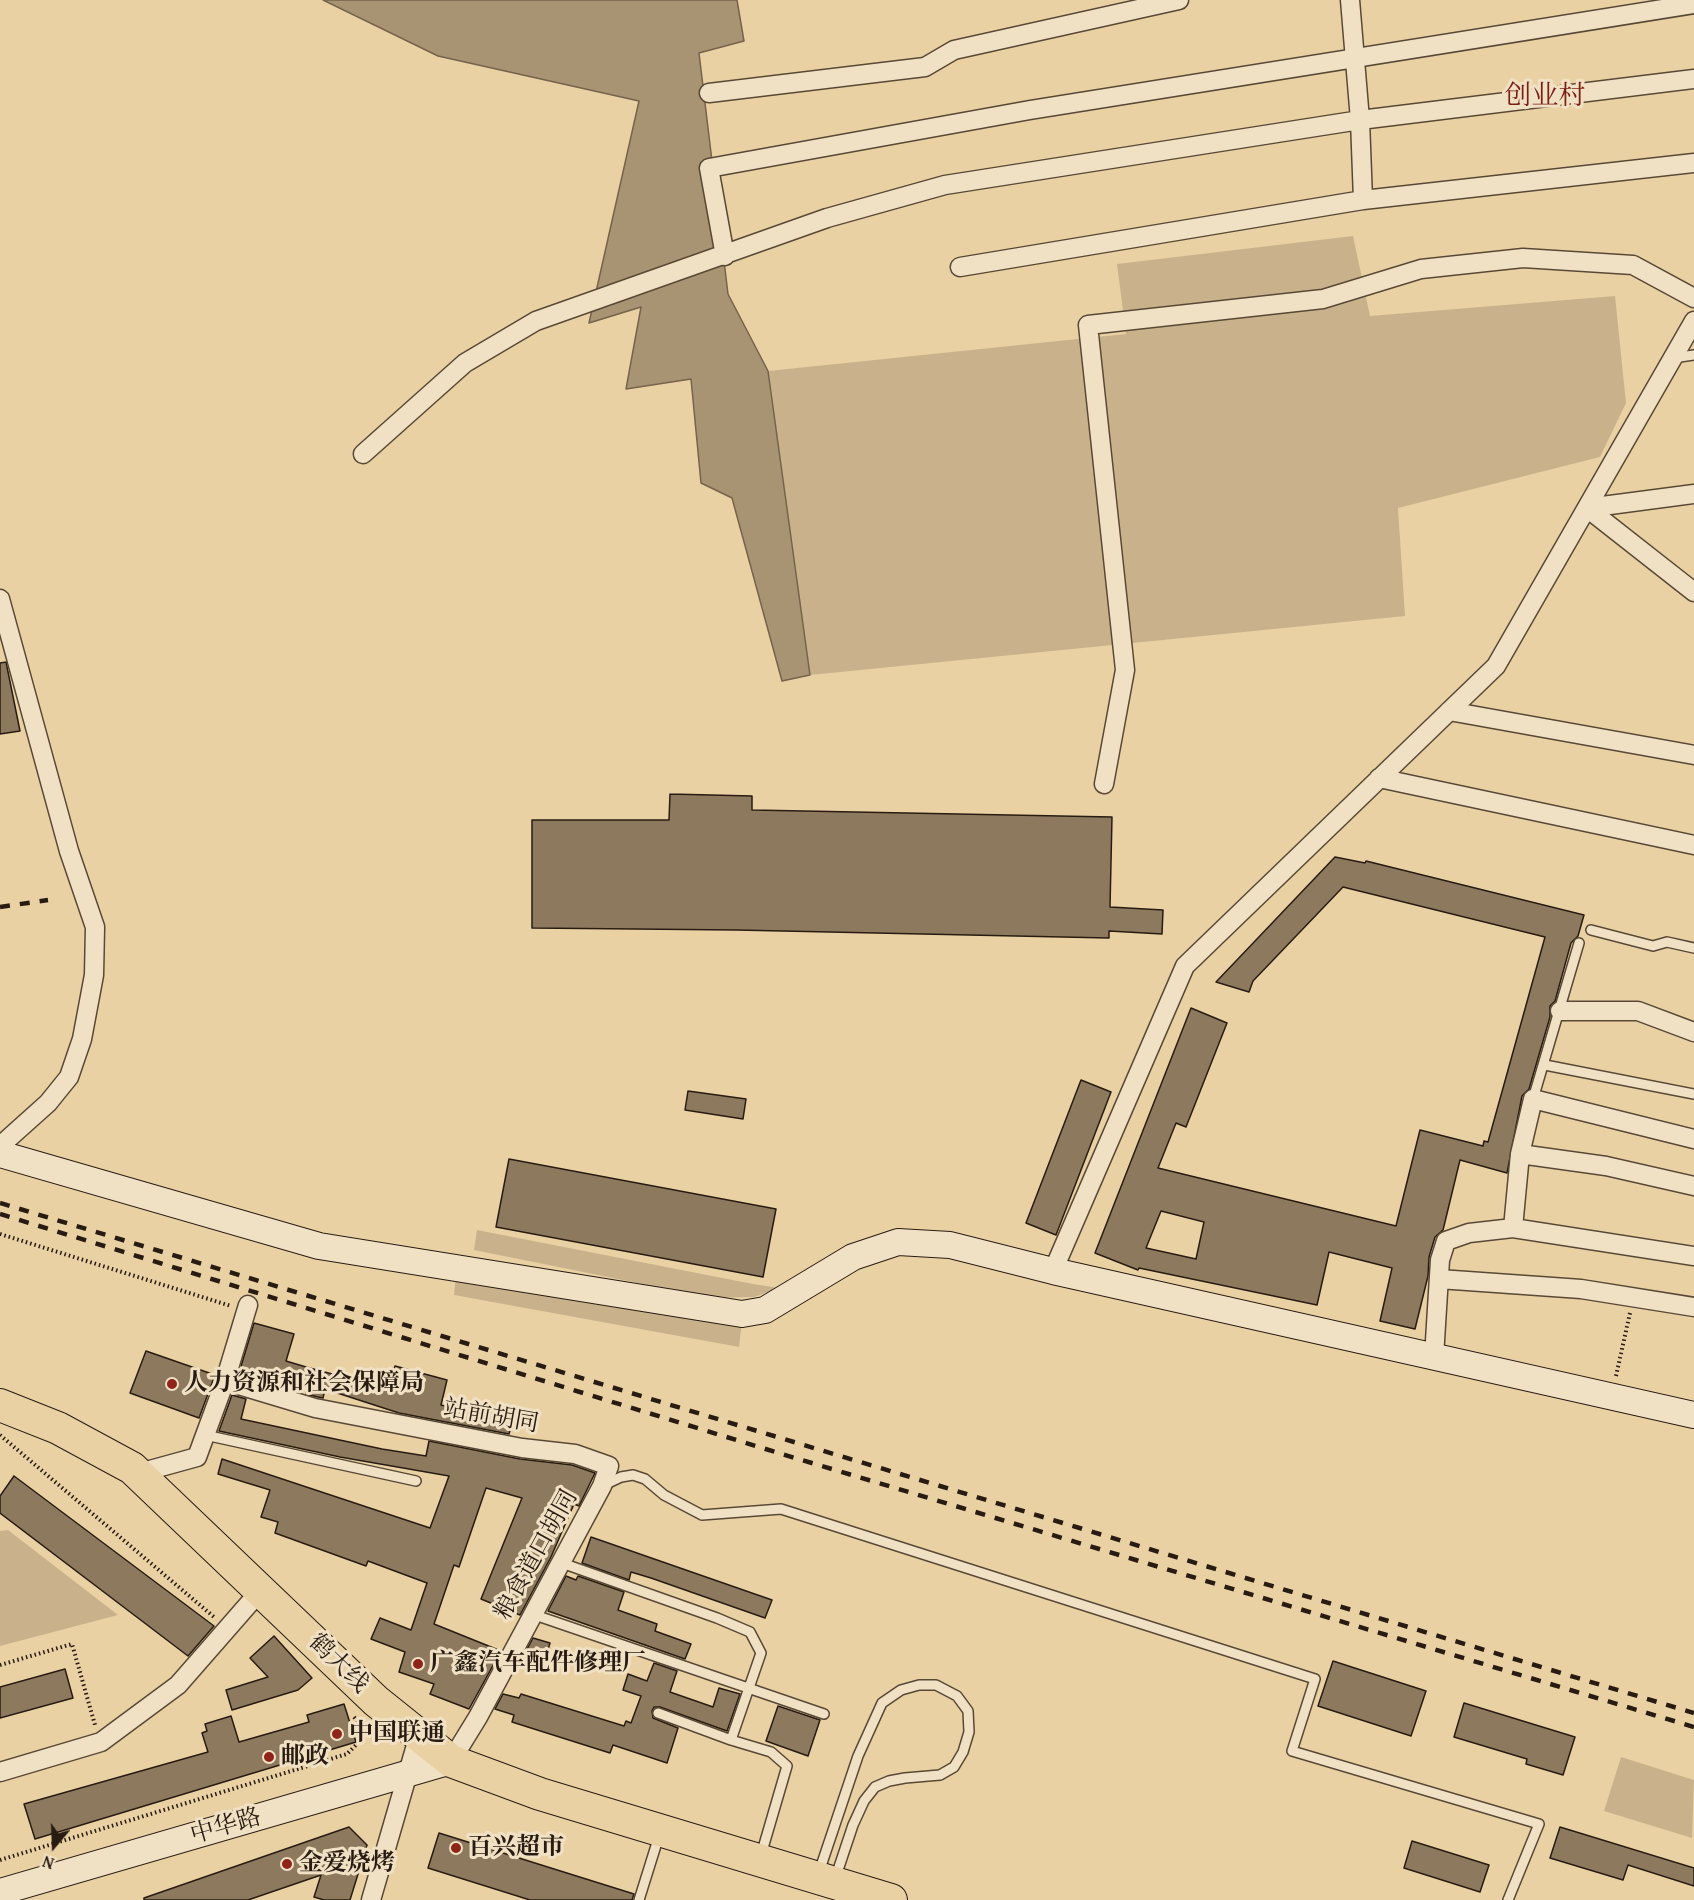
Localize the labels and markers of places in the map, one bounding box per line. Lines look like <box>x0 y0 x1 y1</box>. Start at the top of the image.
place label: 人力资源和社会保障局 <box>184 1370 424 1398</box>
marker: 人力资源和社会保障局 <box>165 1377 179 1391</box>
place label: 广鑫汽车配件修理厂 <box>430 1650 646 1678</box>
marker: 广鑫汽车配件修理厂 <box>411 1657 425 1671</box>
place label: 中国联通 <box>349 1720 445 1748</box>
marker: 中国联通 <box>330 1727 344 1741</box>
place label: 邮政 <box>281 1743 329 1771</box>
marker: 邮政 <box>262 1750 276 1764</box>
place label: 百兴超市 <box>468 1834 564 1862</box>
marker: 百兴超市 <box>449 1841 463 1855</box>
place label: 金爱烧烤 <box>299 1850 395 1878</box>
marker: 金爱烧烤 <box>280 1857 294 1871</box>

